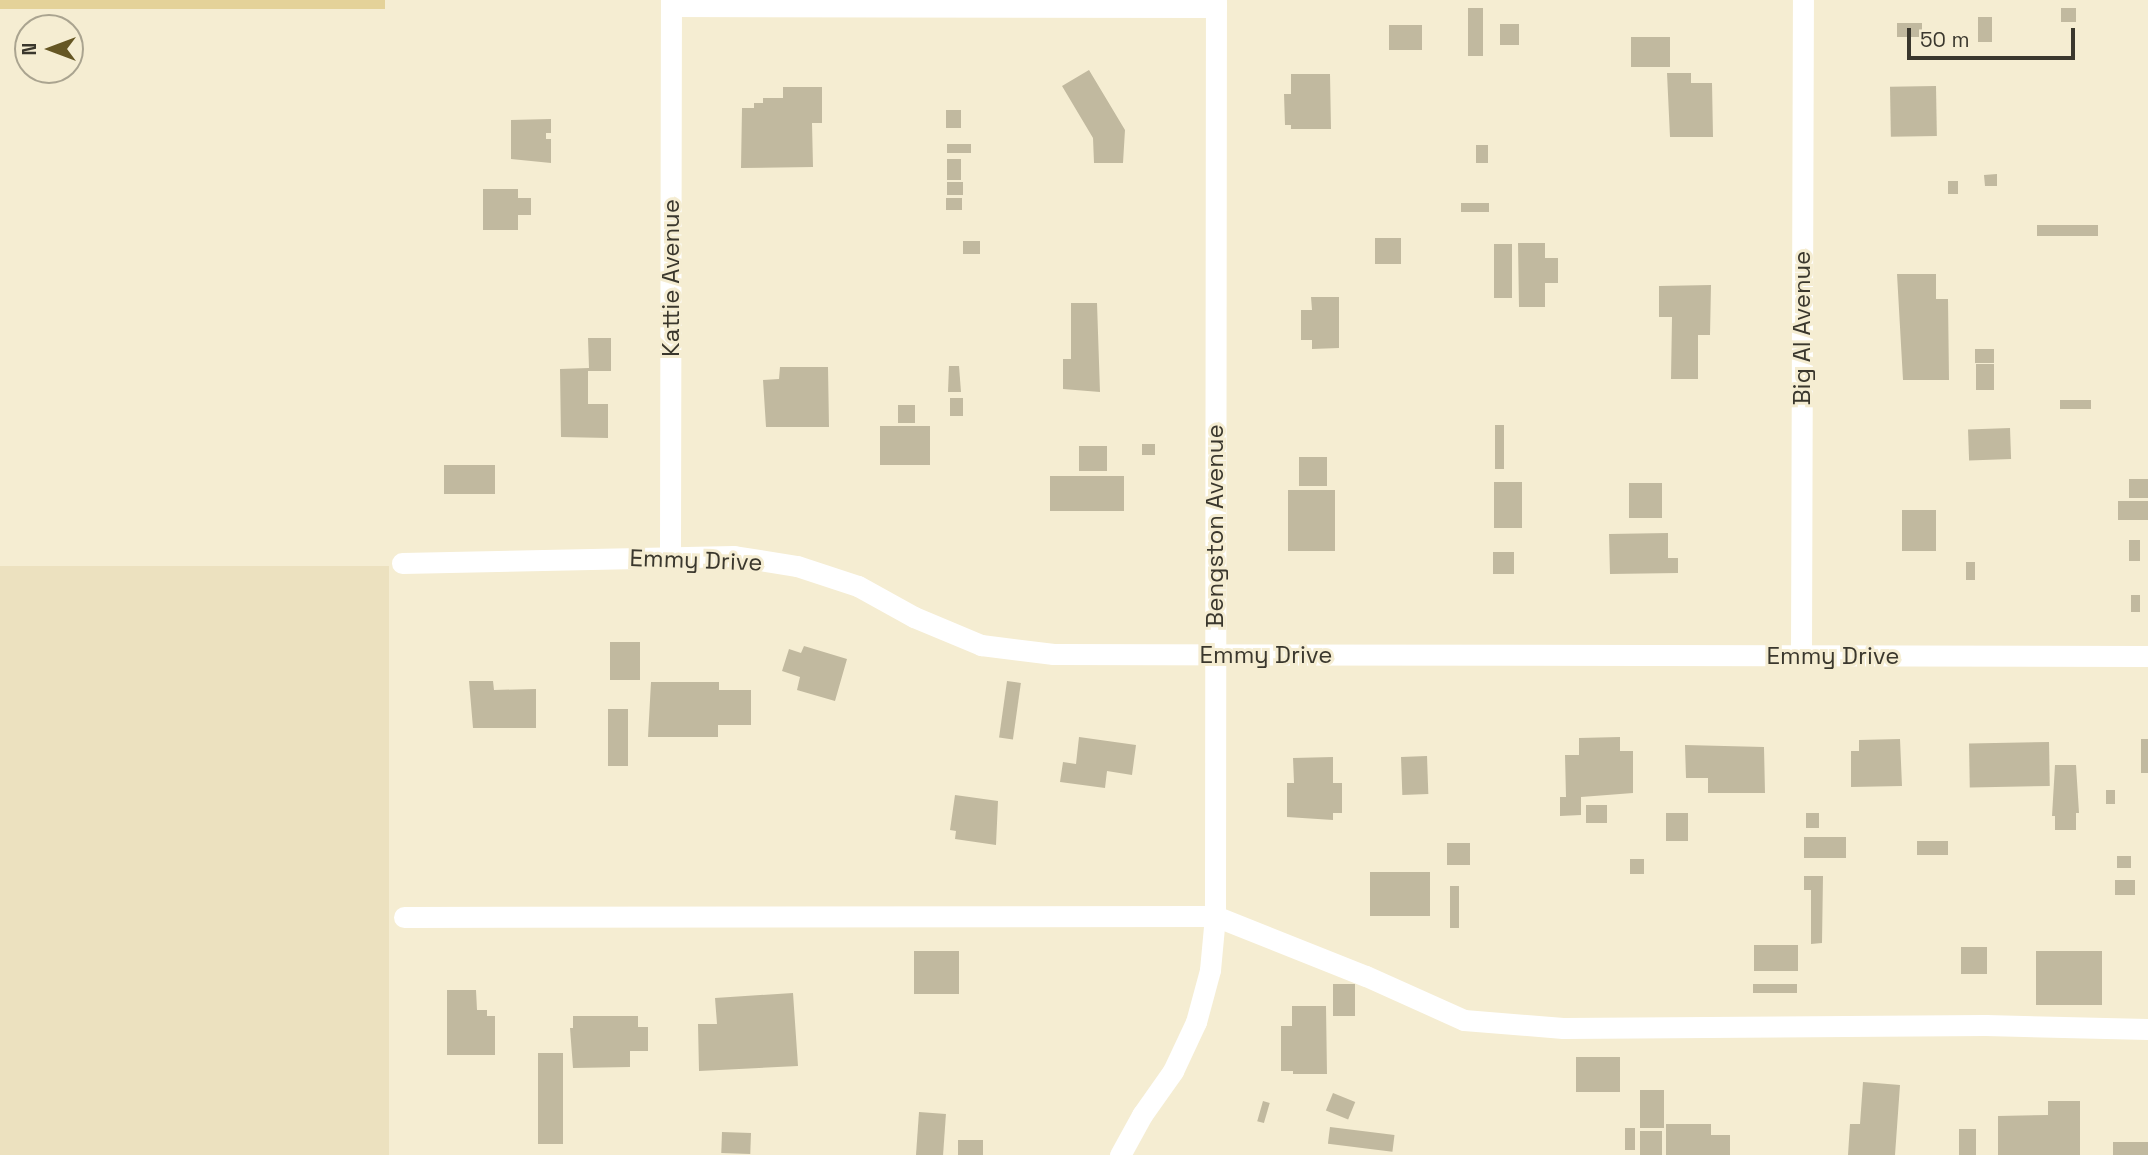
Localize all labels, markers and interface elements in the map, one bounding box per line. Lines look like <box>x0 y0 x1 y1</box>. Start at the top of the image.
north arrow <box>14 14 84 84</box>
scale bar <box>1910 14 2078 58</box>
text: 50 m <box>1920 26 1970 53</box>
text: N <box>17 43 42 55</box>
street label: Kattie Avenue <box>657 199 685 357</box>
street label: Big Al Avenue <box>1788 250 1816 406</box>
street label: Bengston Avenue <box>1201 424 1229 628</box>
street label: Emmy Drive <box>629 543 763 577</box>
street label: Emmy Drive <box>1200 641 1332 669</box>
street label: Emmy Drive <box>1767 642 1899 670</box>

